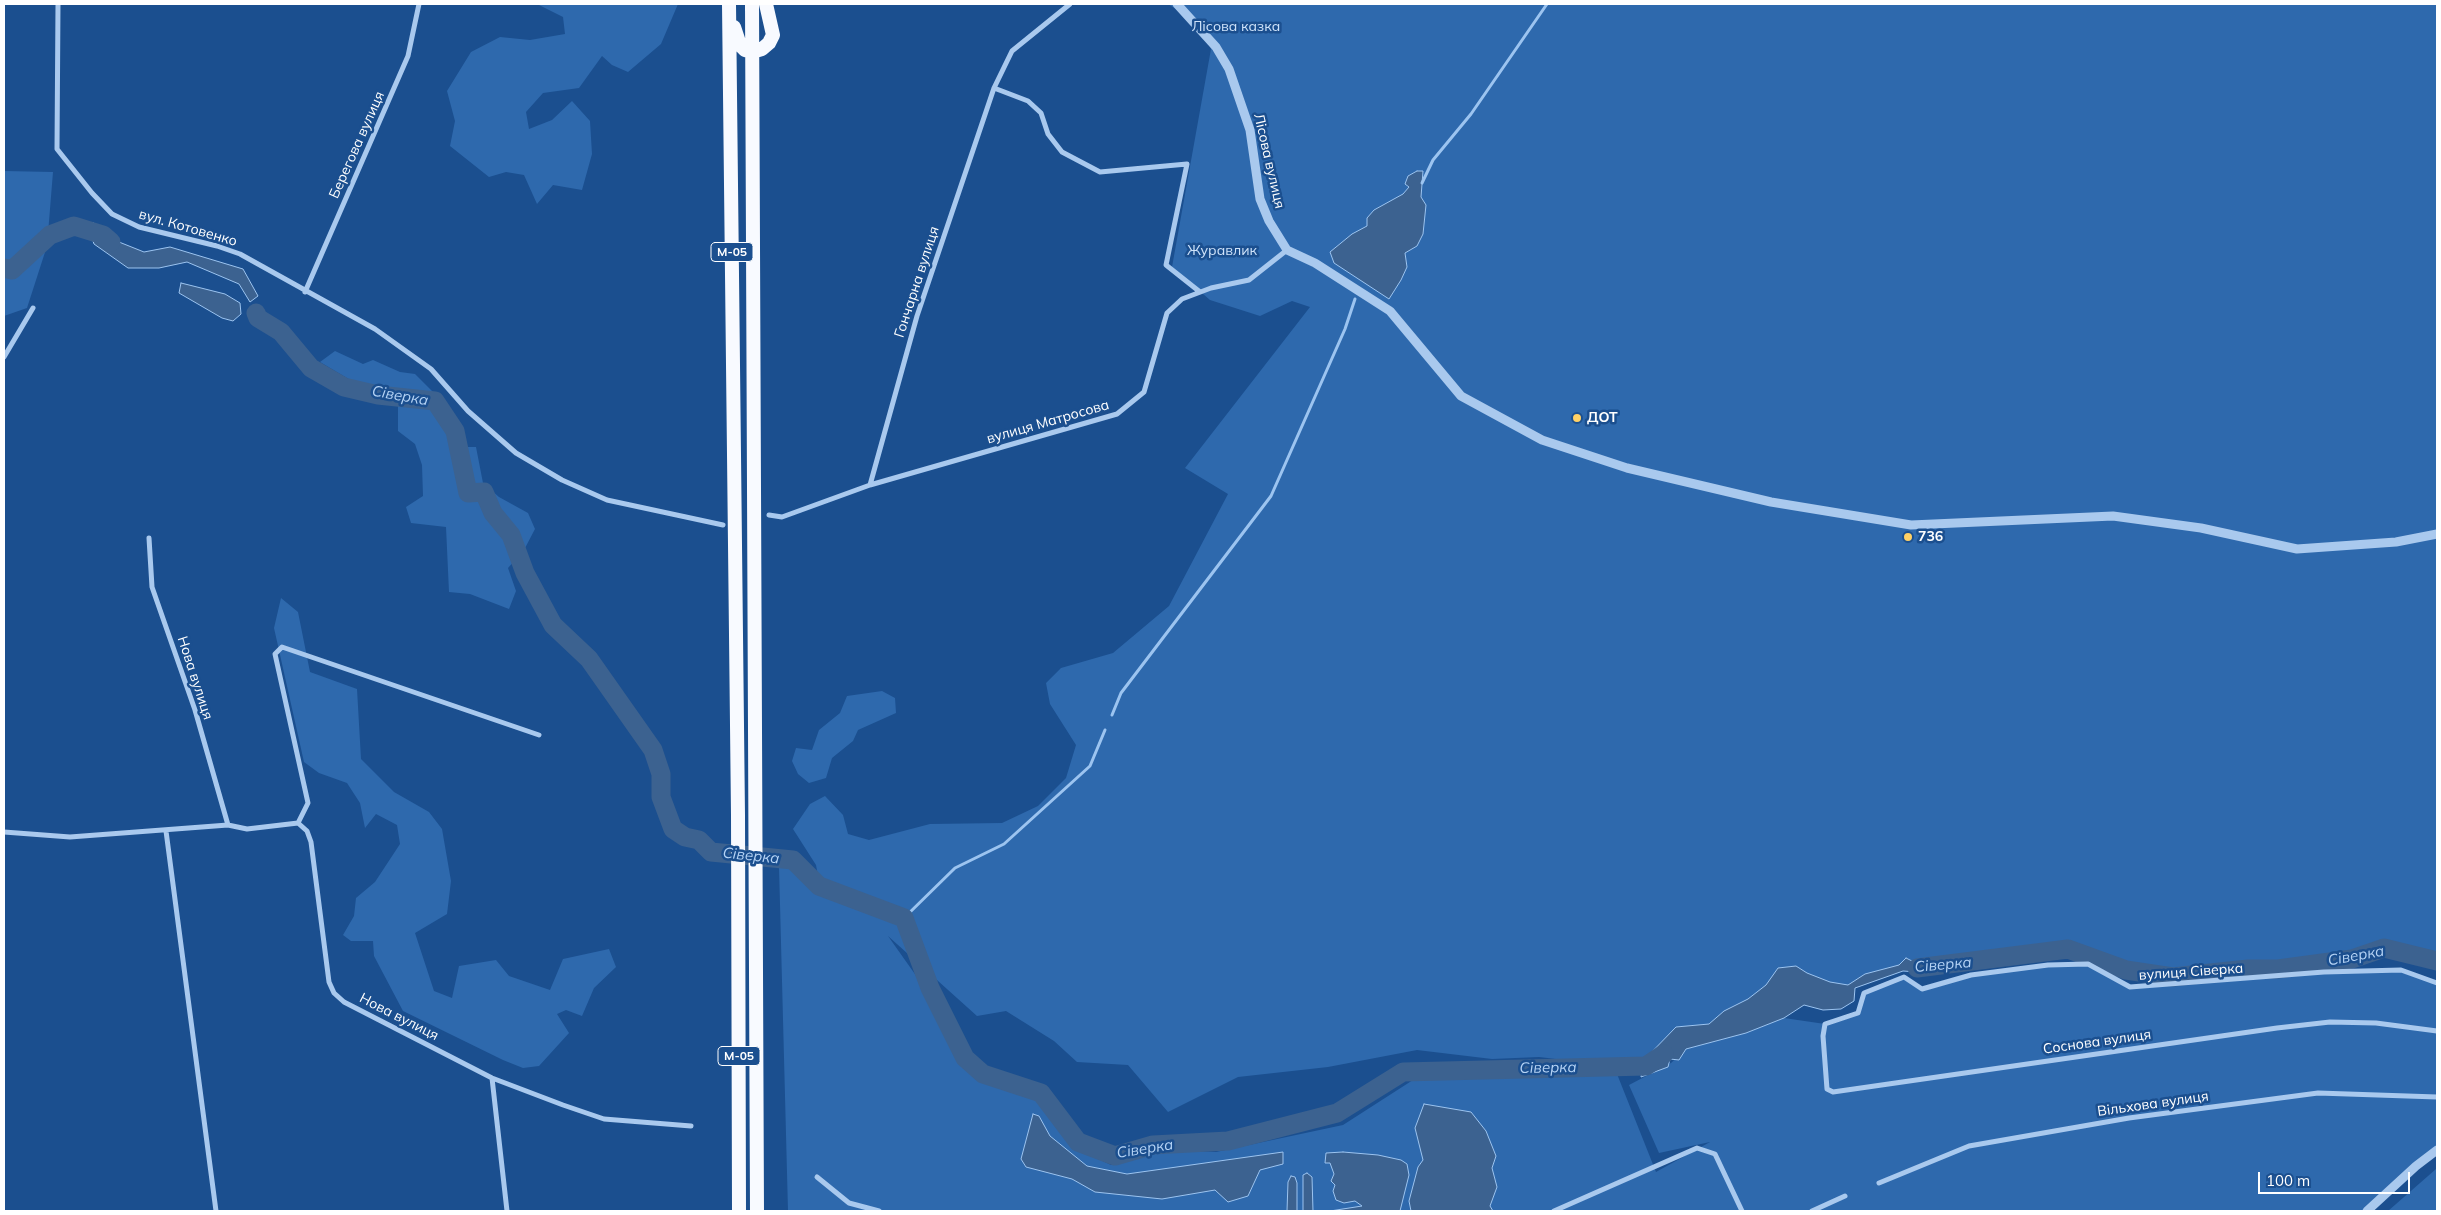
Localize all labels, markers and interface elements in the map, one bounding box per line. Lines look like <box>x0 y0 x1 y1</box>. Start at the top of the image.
park label: Лісова казка <box>1192 19 1280 35</box>
street label: Берегова вулиця <box>326 89 388 201</box>
street label: Лісова вулиця <box>1250 112 1288 210</box>
street label: вул. Котовенко <box>137 206 239 250</box>
street label: Гончарна вулиця <box>891 224 943 340</box>
road number: М-05 <box>711 242 753 262</box>
park label: Журавлик <box>1187 243 1257 259</box>
water label: Сіверка <box>370 382 430 410</box>
street label: вулиця Матросова <box>985 396 1111 448</box>
place label: ДОТ <box>1587 410 1618 426</box>
marker: ДОТ <box>1571 412 1583 424</box>
place label: 736 <box>1918 529 1943 545</box>
marker: 736 <box>1902 531 1914 543</box>
street label: Нова вулиця <box>174 634 216 722</box>
water label: Сіверка <box>722 844 780 868</box>
water label: Сіверка <box>2326 942 2386 970</box>
water label: Сіверка <box>1914 954 1972 976</box>
street label: вулиця Сіверка <box>2138 960 2244 984</box>
street label: Нова вулиця <box>357 990 441 1044</box>
street label: Соснова вулиця <box>2042 1026 2152 1058</box>
road number: М-05 <box>718 1046 760 1066</box>
water label: Сіверка <box>1519 1059 1577 1077</box>
street label: Вільхова вулиця <box>2096 1088 2210 1120</box>
water label: Сіверка <box>1115 1136 1175 1162</box>
scale bar <box>2261 1162 2414 1194</box>
text: 100 m <box>2266 1171 2310 1190</box>

